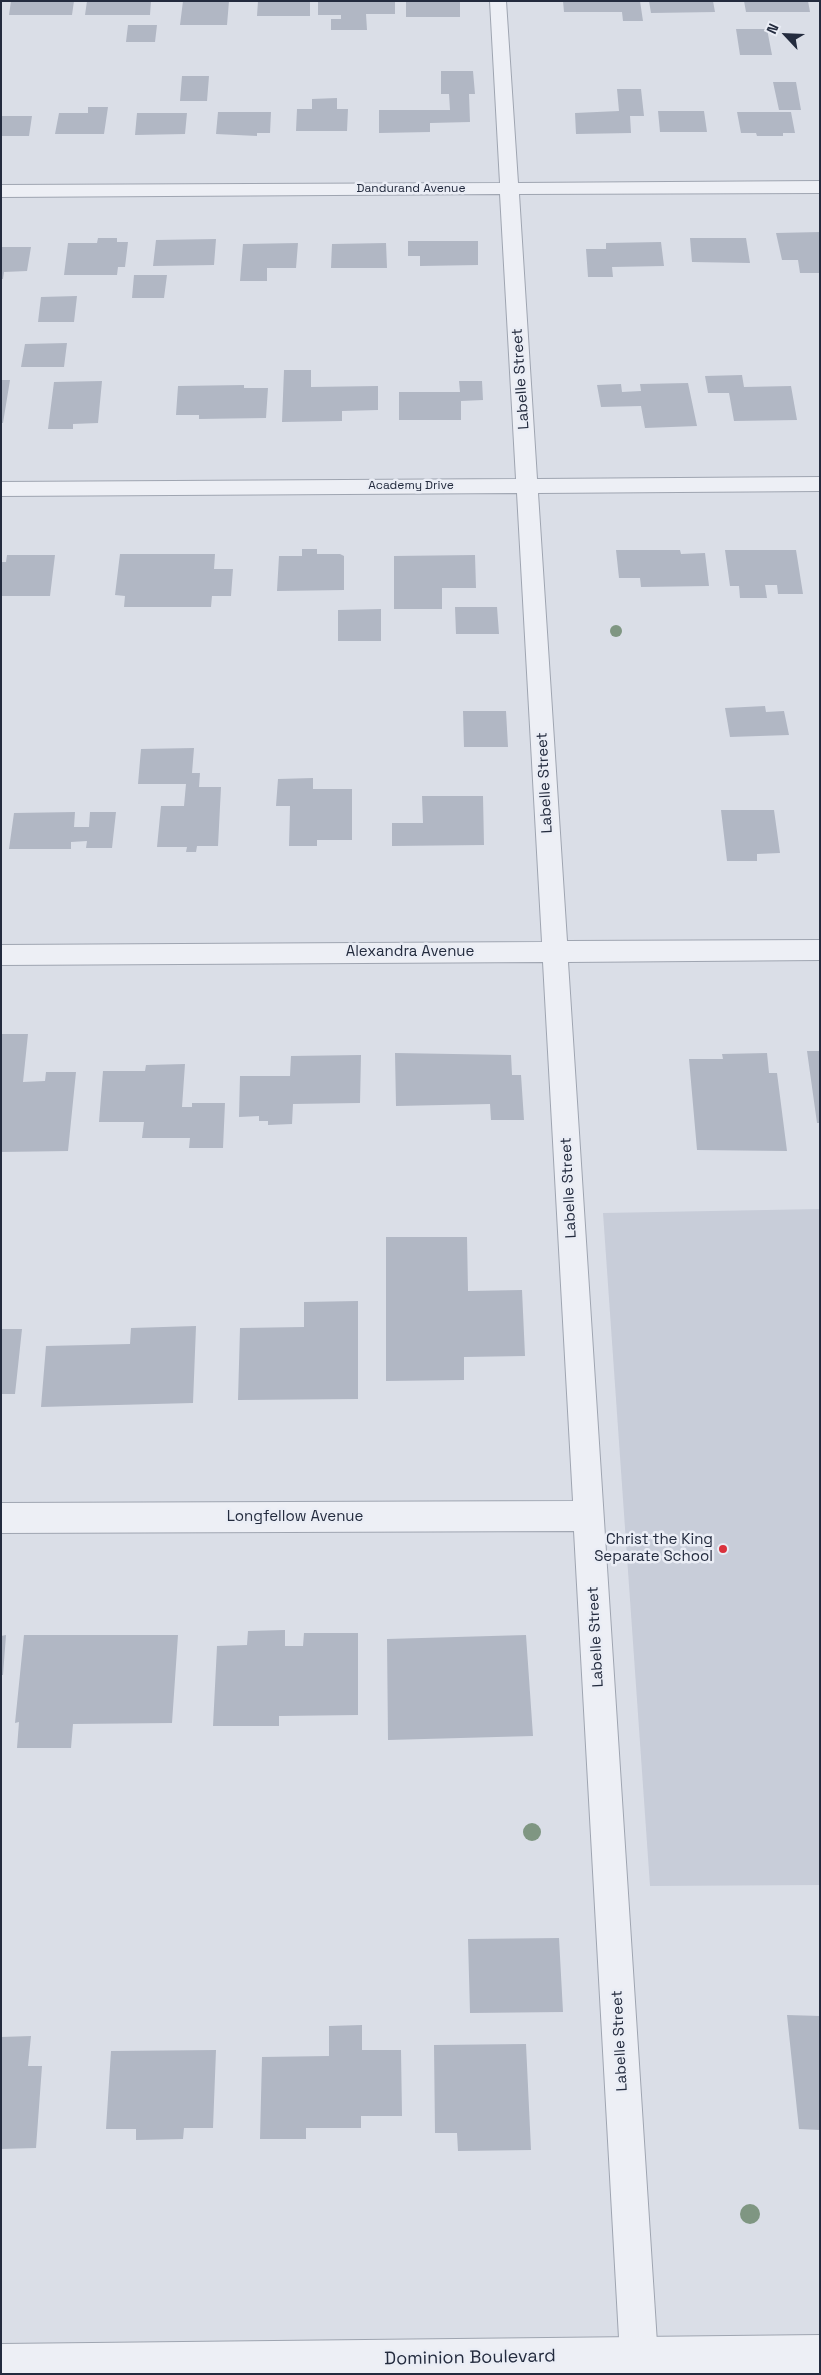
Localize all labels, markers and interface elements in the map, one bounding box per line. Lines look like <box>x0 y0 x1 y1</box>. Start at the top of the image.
north arrow <box>761 10 811 60</box>
text: N <box>762 21 783 37</box>
street label: Dandurand Avenue <box>356 182 466 196</box>
street label: Labelle Street <box>508 328 534 430</box>
street label: Academy Drive <box>368 479 454 493</box>
street label: Labelle Street <box>533 732 557 834</box>
street label: Alexandra Avenue <box>346 943 474 961</box>
street label: Labelle Street <box>557 1137 581 1239</box>
street label: Longfellow Avenue <box>227 1508 363 1526</box>
place label: Christ the King Separate School <box>594 1531 713 1566</box>
marker: Christ the King Separate School <box>717 1543 729 1555</box>
street label: Labelle Street <box>584 1586 608 1688</box>
street label: Labelle Street <box>608 1990 632 2092</box>
street label: Dominion Boulevard <box>384 2346 556 2370</box>

